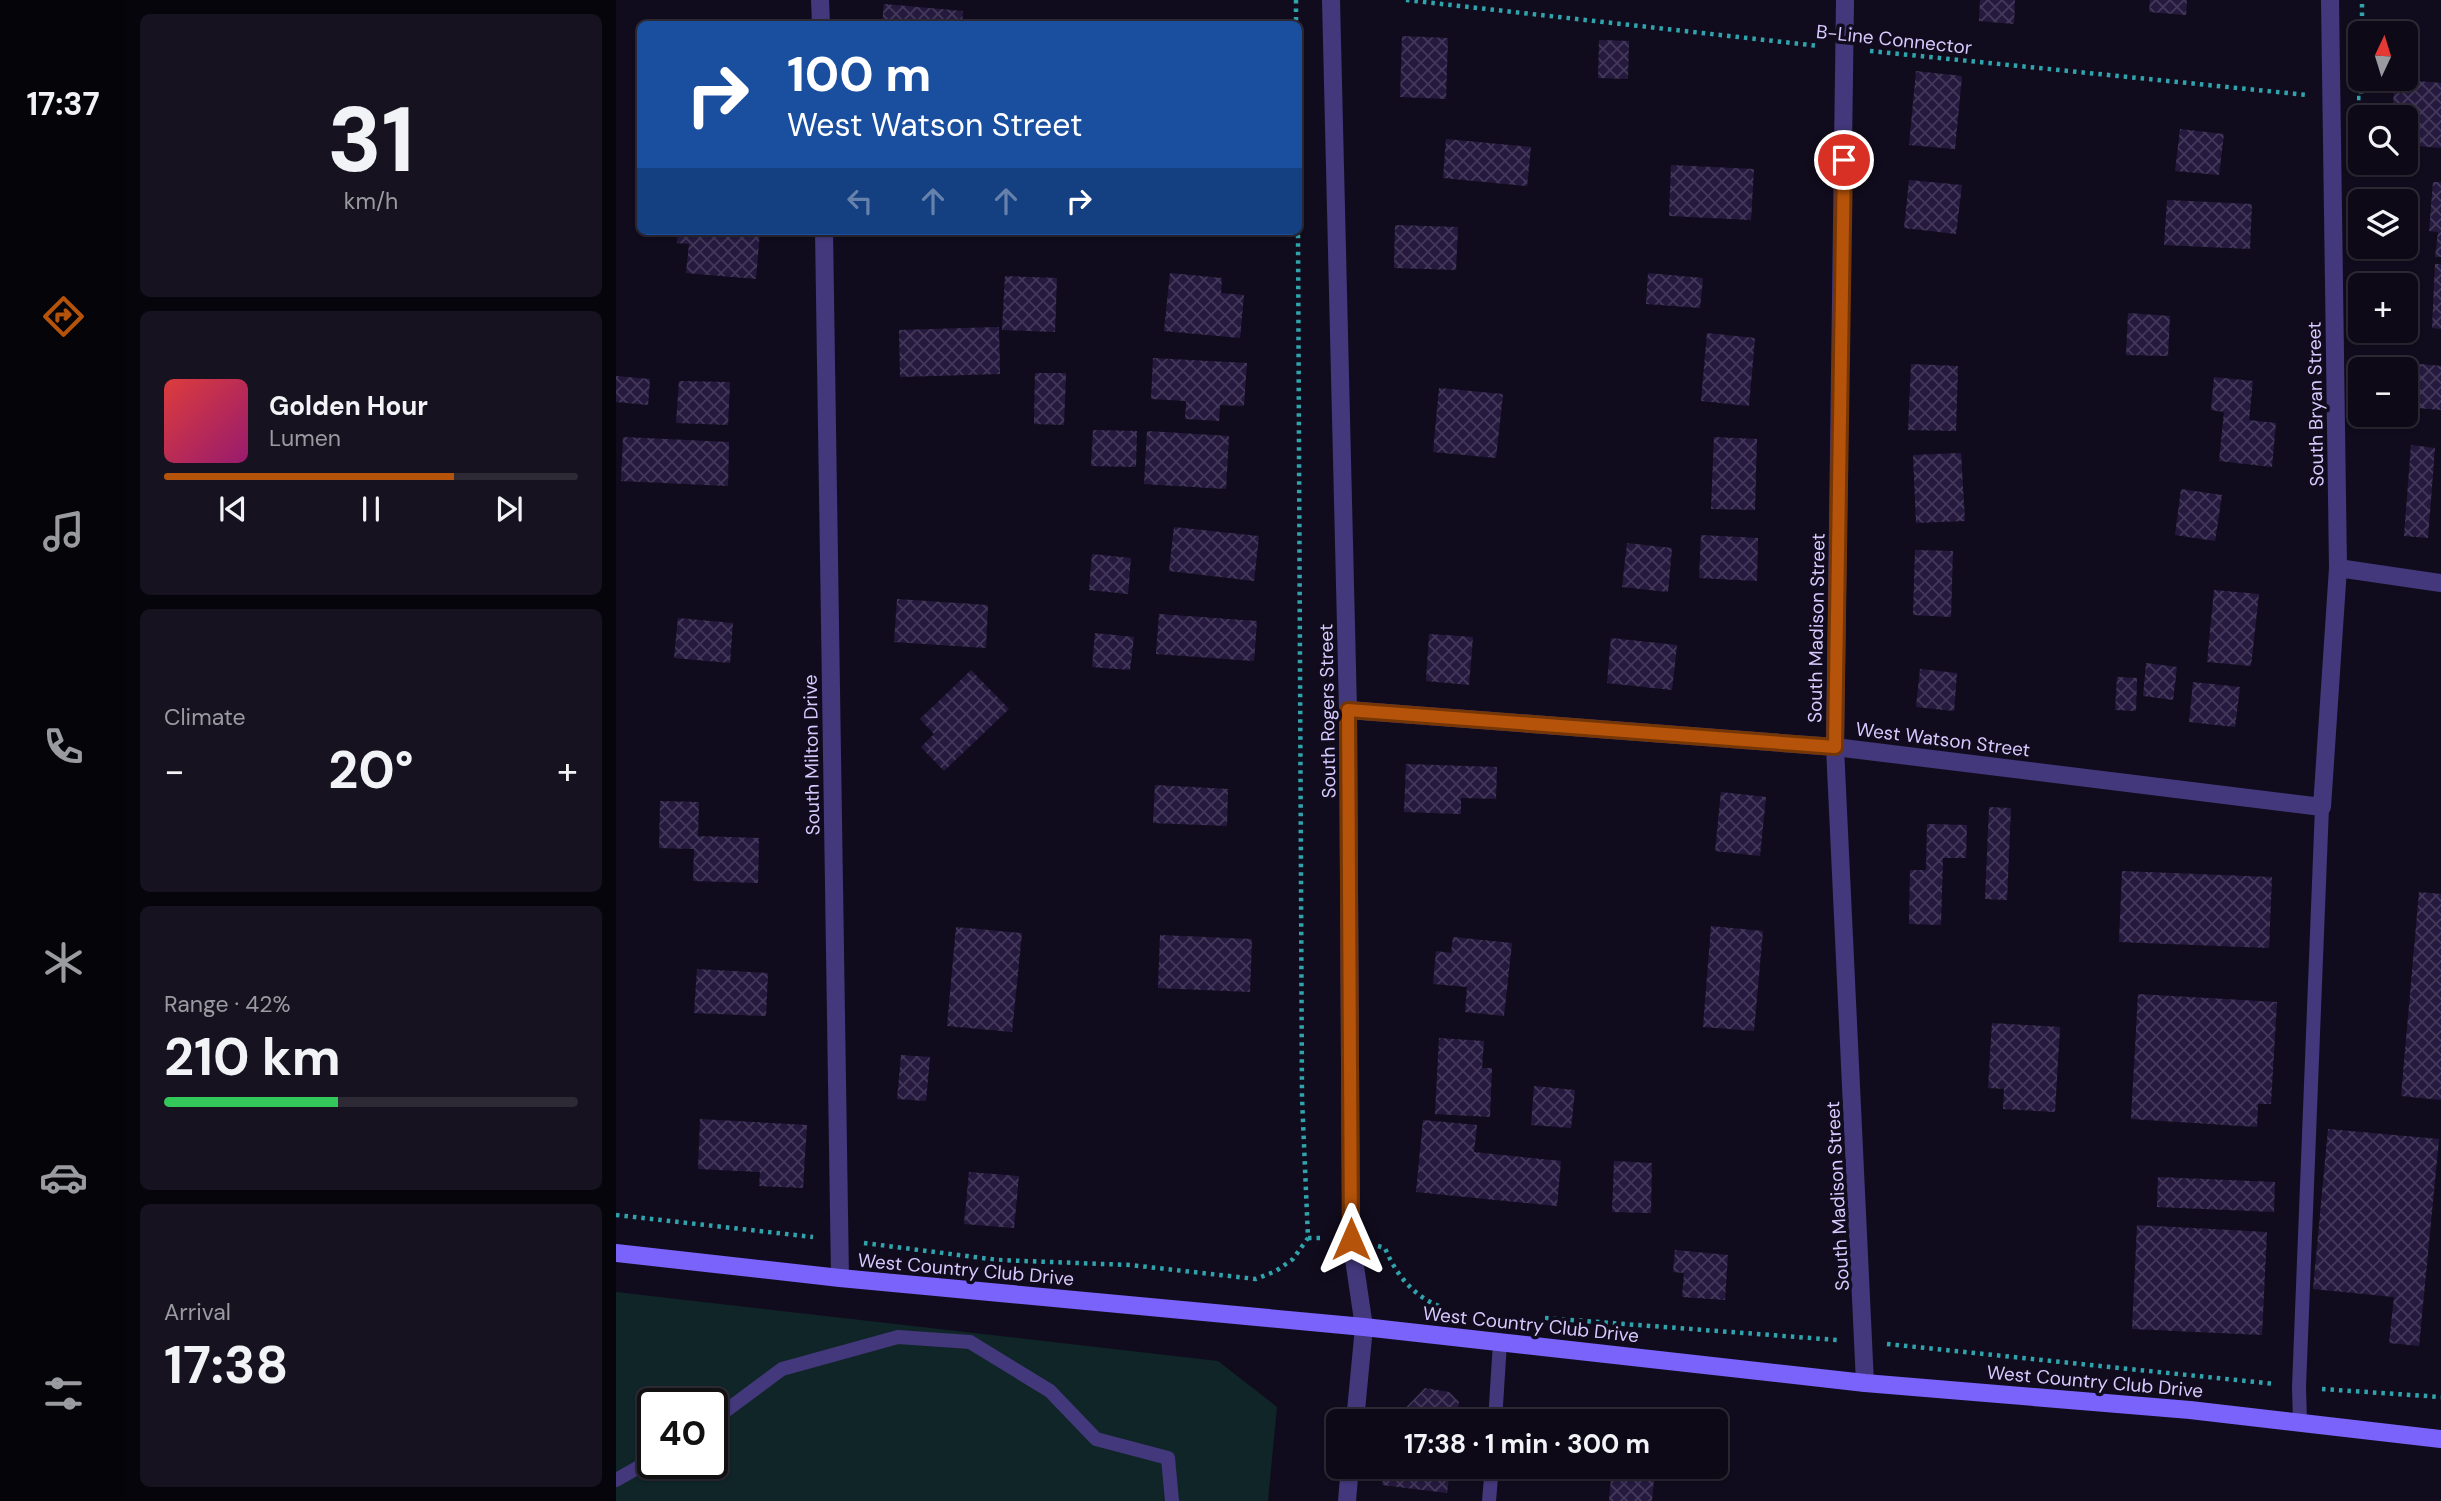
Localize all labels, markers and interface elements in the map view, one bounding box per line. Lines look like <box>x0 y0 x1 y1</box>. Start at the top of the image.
street label: B-Line Connector <box>1815 19 1973 60</box>
north arrow <box>2348 21 2418 91</box>
map controls <box>2348 21 2418 427</box>
text: 100 m <box>787 42 931 106</box>
icon: right <box>672 49 763 140</box>
text: 31 <box>327 81 415 199</box>
text: 17:37 <box>26 83 100 125</box>
text: West Watson Street <box>787 104 1082 146</box>
button: search <box>2348 105 2418 175</box>
pin <box>1814 130 1874 190</box>
icon: arrive <box>1825 141 1863 179</box>
icon: left <box>841 182 879 220</box>
icon: ahead <box>914 182 952 220</box>
icon: ahead <box>987 182 1025 220</box>
icon: right <box>1060 182 1098 220</box>
text: km/h <box>344 186 398 216</box>
button: layers <box>2348 189 2418 259</box>
button: + <box>2348 273 2418 343</box>
icon: directions <box>39 292 88 341</box>
street label: South Bryan Street <box>2302 321 2329 487</box>
button: − <box>2348 357 2418 427</box>
text: Golden Hour <box>269 389 428 423</box>
text: Lumen <box>269 423 341 453</box>
icon: previous <box>214 490 252 528</box>
icon: pause <box>352 490 390 528</box>
icon: next <box>490 490 528 528</box>
icon: music <box>39 507 88 556</box>
street label: South Madison Street <box>1802 533 1831 723</box>
street label: South Rogers Street <box>1313 623 1342 799</box>
street label: South Milton Drive <box>798 674 825 836</box>
text: Climate <box>164 702 246 732</box>
street label: West Watson Street <box>1854 716 2032 763</box>
icon: phone <box>39 722 88 771</box>
text: 20° <box>328 736 414 804</box>
text: − <box>164 746 185 796</box>
text: + <box>557 746 578 796</box>
icon: climate <box>39 938 88 987</box>
text: Range · 42% <box>164 989 291 1019</box>
text: 210 km <box>164 1023 341 1091</box>
street label: South Madison Street <box>1820 1100 1855 1292</box>
icon: car <box>39 1153 88 1202</box>
position arrow <box>1314 1202 1388 1276</box>
street label: West Country Club Drive <box>857 1248 1075 1291</box>
text: Arrival <box>164 1297 231 1327</box>
street label: West Country Club Drive <box>1422 1301 1640 1348</box>
text: 17:38 <box>164 1331 288 1399</box>
street label: West Country Club Drive <box>1986 1360 2204 1403</box>
icon: filters <box>39 1369 88 1418</box>
speed limit sign: 40 <box>637 1388 728 1479</box>
text: 17:38 · 1 min · 300 m <box>1404 1427 1650 1461</box>

